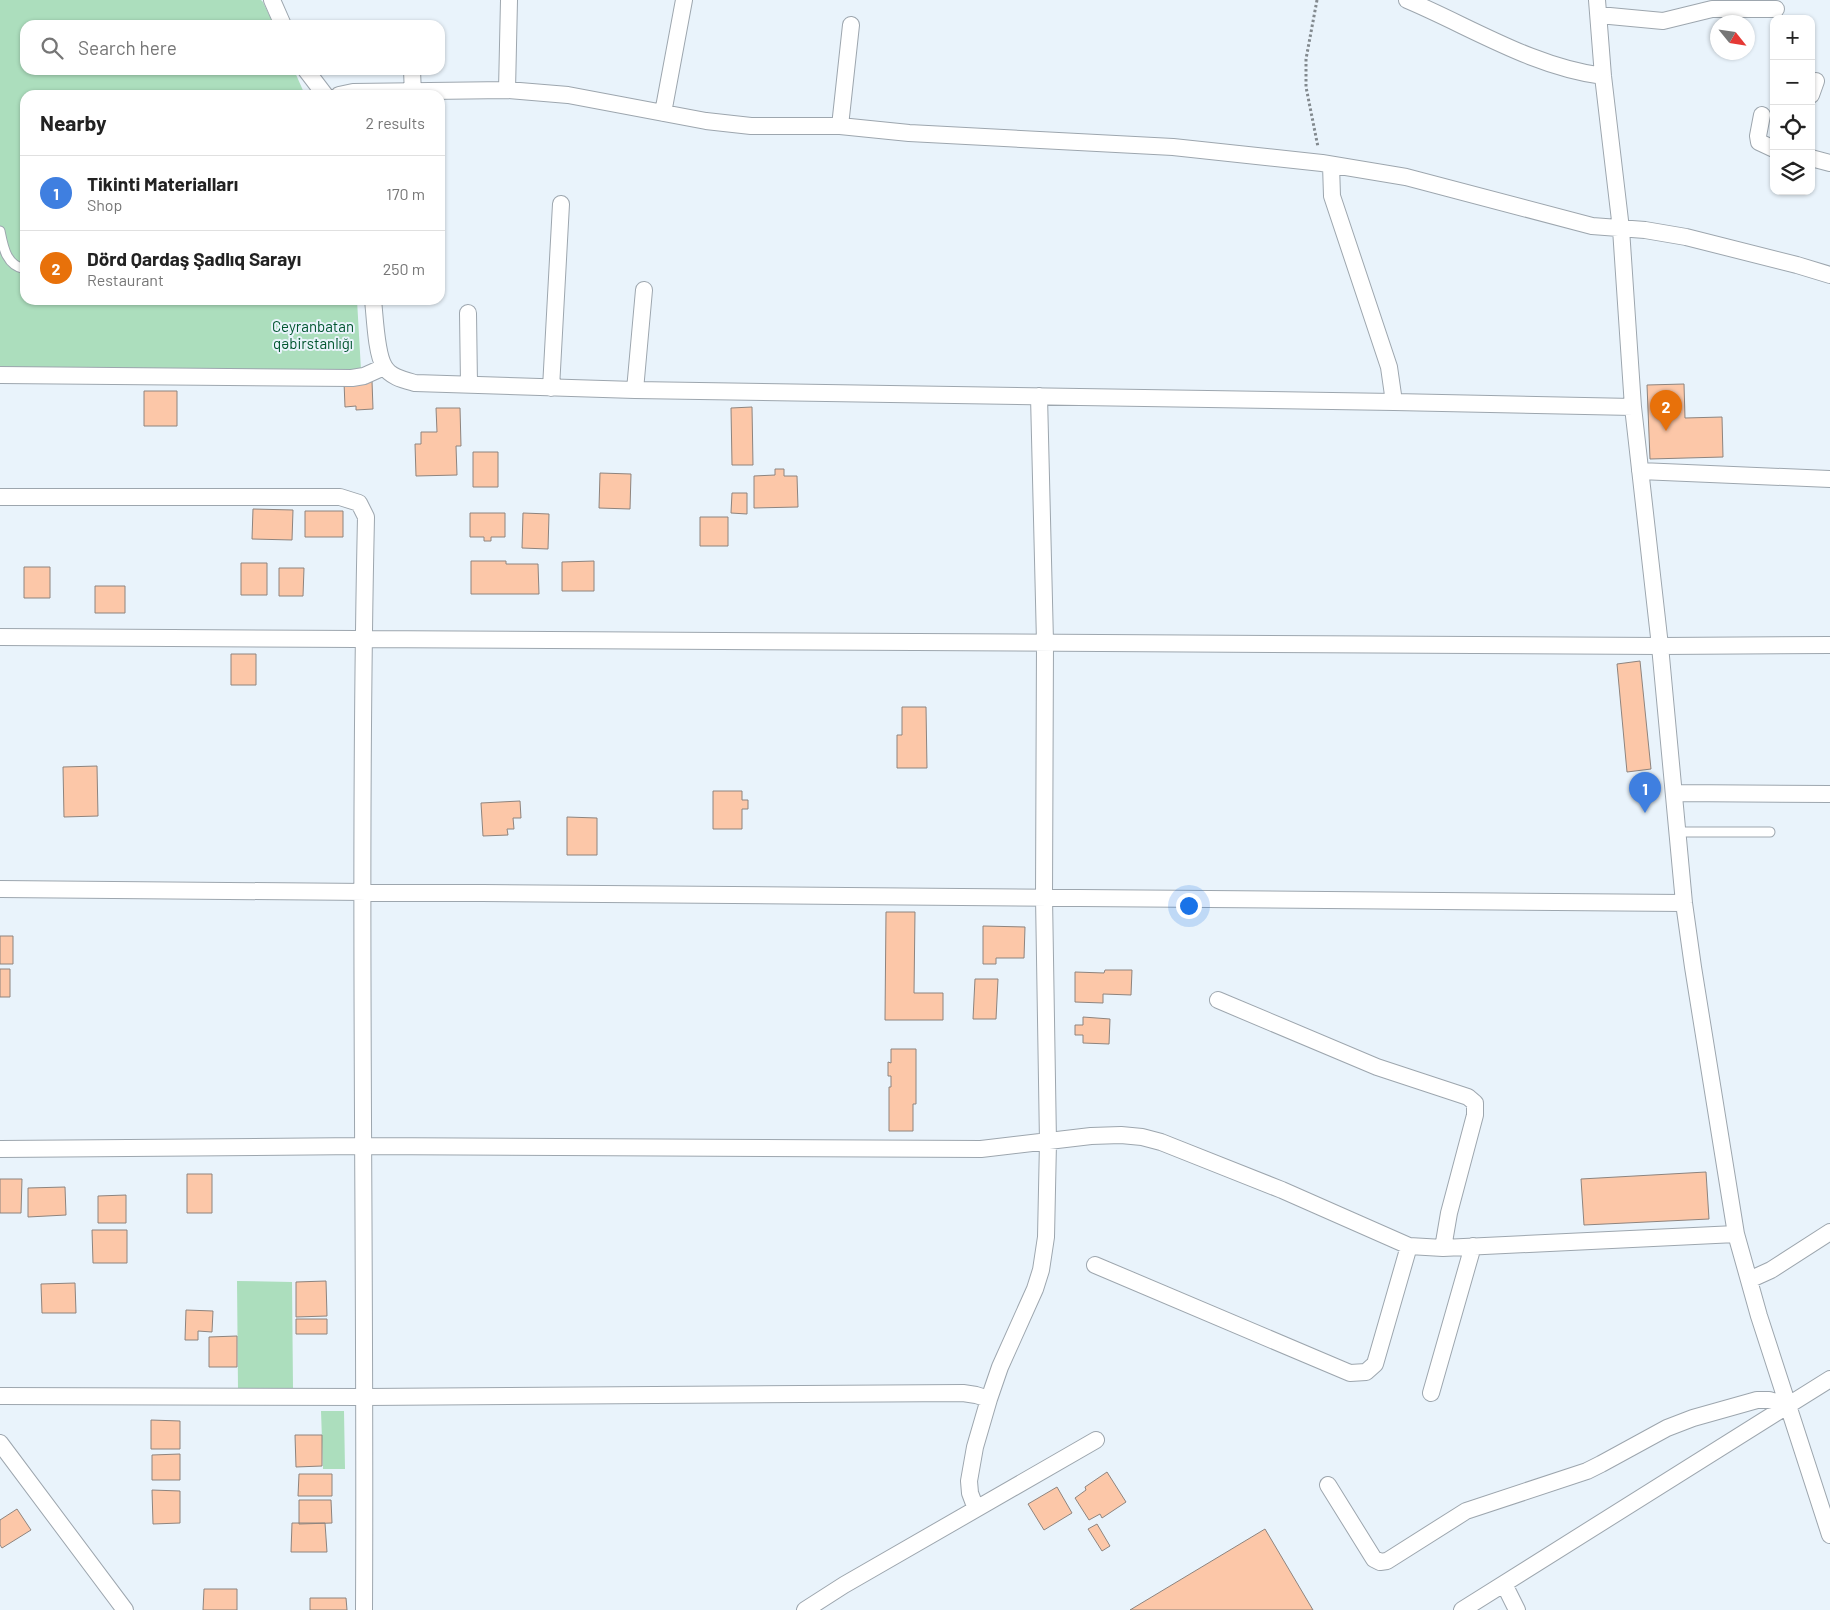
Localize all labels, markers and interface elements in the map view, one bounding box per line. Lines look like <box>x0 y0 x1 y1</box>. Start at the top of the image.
north arrow <box>1710 15 1755 60</box>
map controls <box>1770 15 1815 195</box>
button: + <box>1770 15 1815 60</box>
search box <box>20 20 445 75</box>
icon: search <box>38 34 66 62</box>
text: Search here <box>78 36 177 59</box>
button: − <box>1770 60 1815 105</box>
button: locate <box>1770 105 1815 150</box>
text: Nearby <box>40 110 106 135</box>
text: 2 results <box>366 113 425 132</box>
button: layers <box>1770 150 1815 195</box>
text: Tikinti Materialları <box>87 172 238 195</box>
text: 1 <box>53 184 59 203</box>
text: 170 m <box>386 184 425 203</box>
text: Shop <box>87 195 122 214</box>
text: Dörd Qardaş Şadlıq Sarayı <box>87 247 301 270</box>
text: 2 <box>52 259 60 278</box>
text: 250 m <box>383 259 425 278</box>
text: Restaurant <box>87 270 164 289</box>
park label: Ceyranbatan qəbirstanlığı <box>272 317 354 352</box>
pin: 2 <box>1650 390 1682 431</box>
pin: 1 <box>1629 772 1661 813</box>
your location <box>1176 893 1202 919</box>

